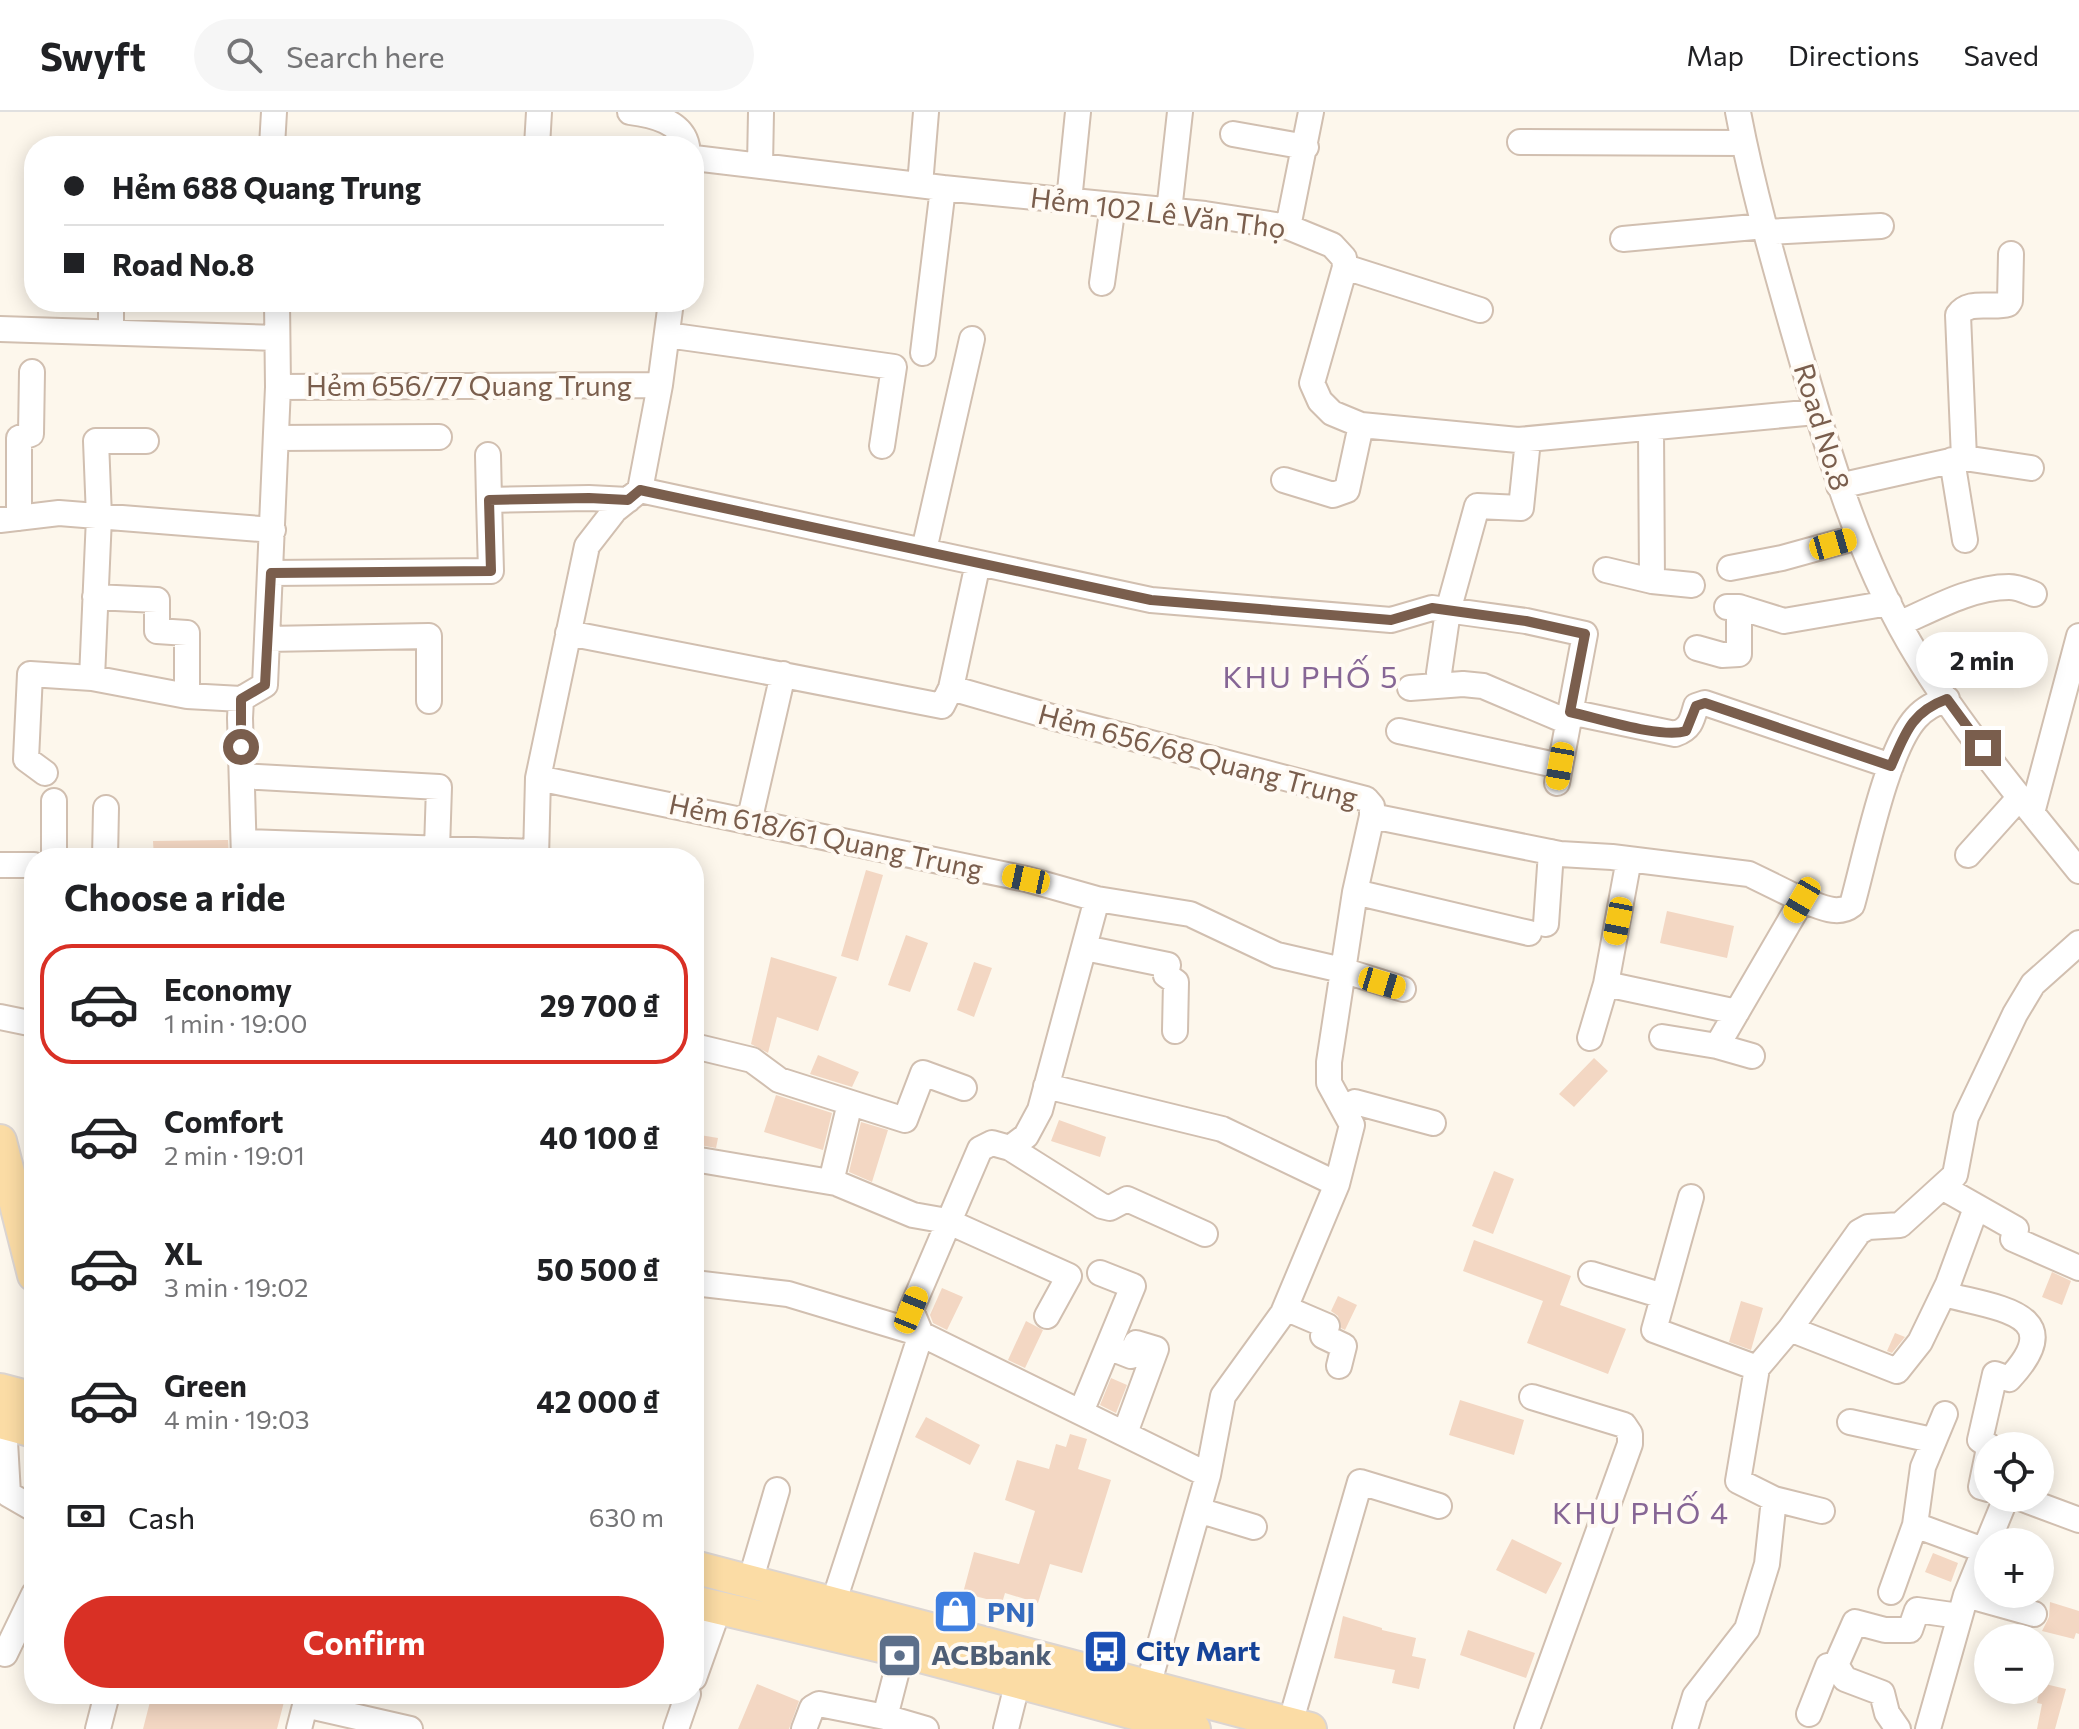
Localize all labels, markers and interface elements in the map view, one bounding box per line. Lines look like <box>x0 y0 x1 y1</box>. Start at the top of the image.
search box <box>194 19 754 91</box>
text: Swyft <box>40 32 146 79</box>
icon: search <box>222 33 266 77</box>
text: Search here <box>286 37 445 74</box>
text: Map <box>1686 38 1744 72</box>
text: Directions <box>1788 38 1919 72</box>
text: Saved <box>1963 38 2039 72</box>
text: Hẻm 688 Quang Trung <box>112 168 421 205</box>
street label: Hẻm 102 Lê Văn Thọ <box>1028 179 1288 245</box>
text: Road No.8 <box>112 245 255 282</box>
street label: Road No.8 <box>1788 359 1858 494</box>
street label: Hẻm 656/77 Quang Trung <box>306 368 632 402</box>
car <box>1807 526 1859 562</box>
callout: 2 min <box>1917 632 2049 688</box>
text: 2 min <box>1950 644 2014 675</box>
district label: KHU PHỐ 5 <box>1222 655 1400 694</box>
street label: Hẻm 656/68 Quang Trung <box>1035 696 1362 814</box>
route start <box>223 729 259 765</box>
route end <box>1965 730 2001 766</box>
car <box>1544 740 1576 792</box>
street label: Hẻm 618/61 Quang Trung <box>666 786 986 886</box>
car <box>1000 862 1052 896</box>
car <box>1780 873 1824 927</box>
text: Choose a ride <box>64 874 285 918</box>
car <box>1602 895 1634 947</box>
car <box>1356 965 1408 1001</box>
icon: car <box>68 968 140 1040</box>
text: Economy <box>164 970 292 1007</box>
text: 29 700 ₫ <box>540 986 660 1023</box>
text: 1 min · 19:00 <box>164 1007 307 1038</box>
icon: car <box>68 1100 140 1172</box>
text: Comfort <box>164 1102 283 1139</box>
text: 40 100 ₫ <box>540 1118 660 1155</box>
text: 2 min · 19:01 <box>164 1139 305 1170</box>
icon: car <box>68 1232 140 1304</box>
text: XL <box>164 1234 203 1271</box>
text: 50 500 ₫ <box>537 1250 660 1287</box>
text: 3 min · 19:02 <box>164 1271 309 1302</box>
car <box>891 1283 931 1337</box>
icon: car <box>68 1364 140 1436</box>
text: Green <box>164 1366 247 1403</box>
text: 42 000 ₫ <box>536 1382 660 1419</box>
text: 4 min · 19:03 <box>164 1403 310 1434</box>
map controls <box>1974 1432 2054 1704</box>
button: locate <box>1974 1432 2054 1512</box>
district label: KHU PHỐ 4 <box>1552 1491 1730 1530</box>
icon: cash <box>64 1494 108 1538</box>
text: Cash <box>128 1498 195 1535</box>
text: 630 m <box>589 1501 664 1532</box>
button: + <box>1974 1528 2054 1608</box>
shop icon: PNJ <box>932 1588 980 1636</box>
place label: PNJ <box>987 1594 1035 1628</box>
button: Confirm <box>64 1596 664 1688</box>
button: − <box>1974 1624 2054 1704</box>
bus stop icon: City Mart <box>1081 1627 1129 1675</box>
bank icon: ACBbank <box>876 1631 924 1679</box>
place label: City Mart <box>1136 1633 1260 1667</box>
place label: ACBbank <box>931 1637 1052 1671</box>

